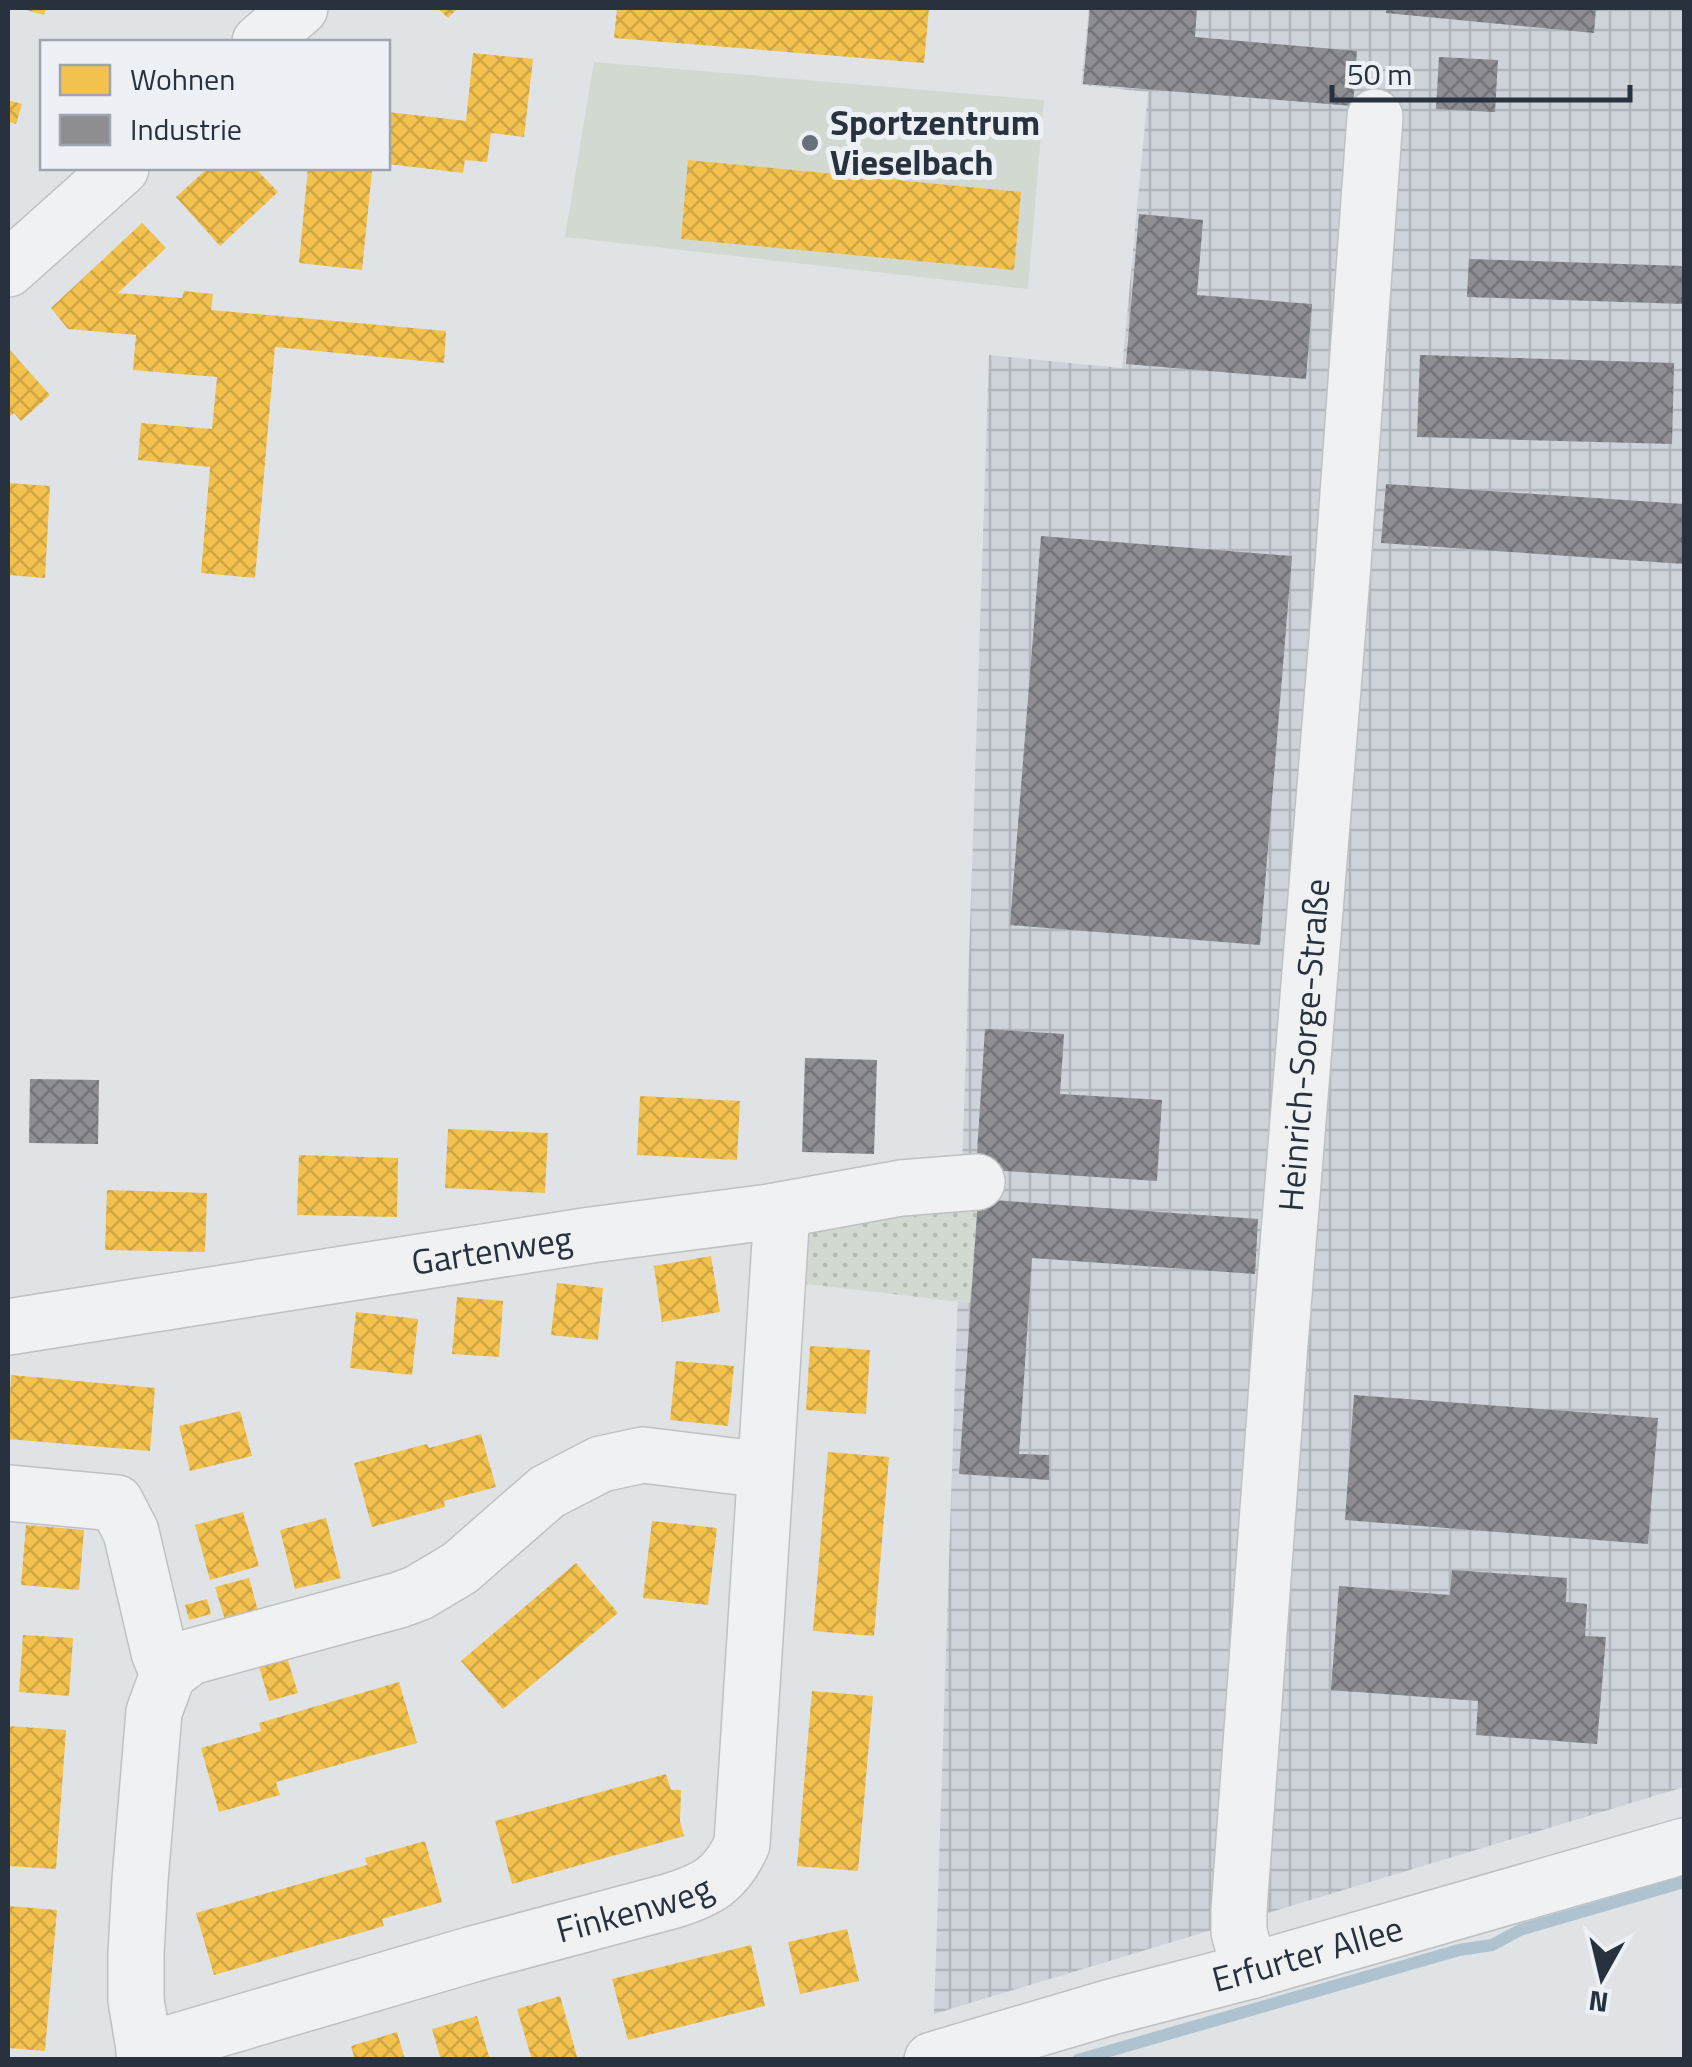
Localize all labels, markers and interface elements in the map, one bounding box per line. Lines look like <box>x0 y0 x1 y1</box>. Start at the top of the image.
legend <box>40 40 390 170</box>
scale bar <box>1332 40 1630 102</box>
text: 50 m <box>1347 51 1412 97</box>
text: Wohnen <box>130 56 235 102</box>
place label: Sportzentrum Vieselbach <box>830 95 1040 189</box>
text: Industrie <box>130 106 242 152</box>
marker: Sportzentrum Vieselbach <box>799 132 821 154</box>
street label: Heinrich-Sorge-Straße <box>1263 876 1343 1213</box>
street label: Gartenweg <box>408 1210 576 1289</box>
street label: Finkenweg <box>550 1860 722 1957</box>
street label: Erfurter Allee <box>1206 1900 1409 2006</box>
north arrow <box>1552 1927 1652 2027</box>
text: N <box>1586 1980 1611 2025</box>

